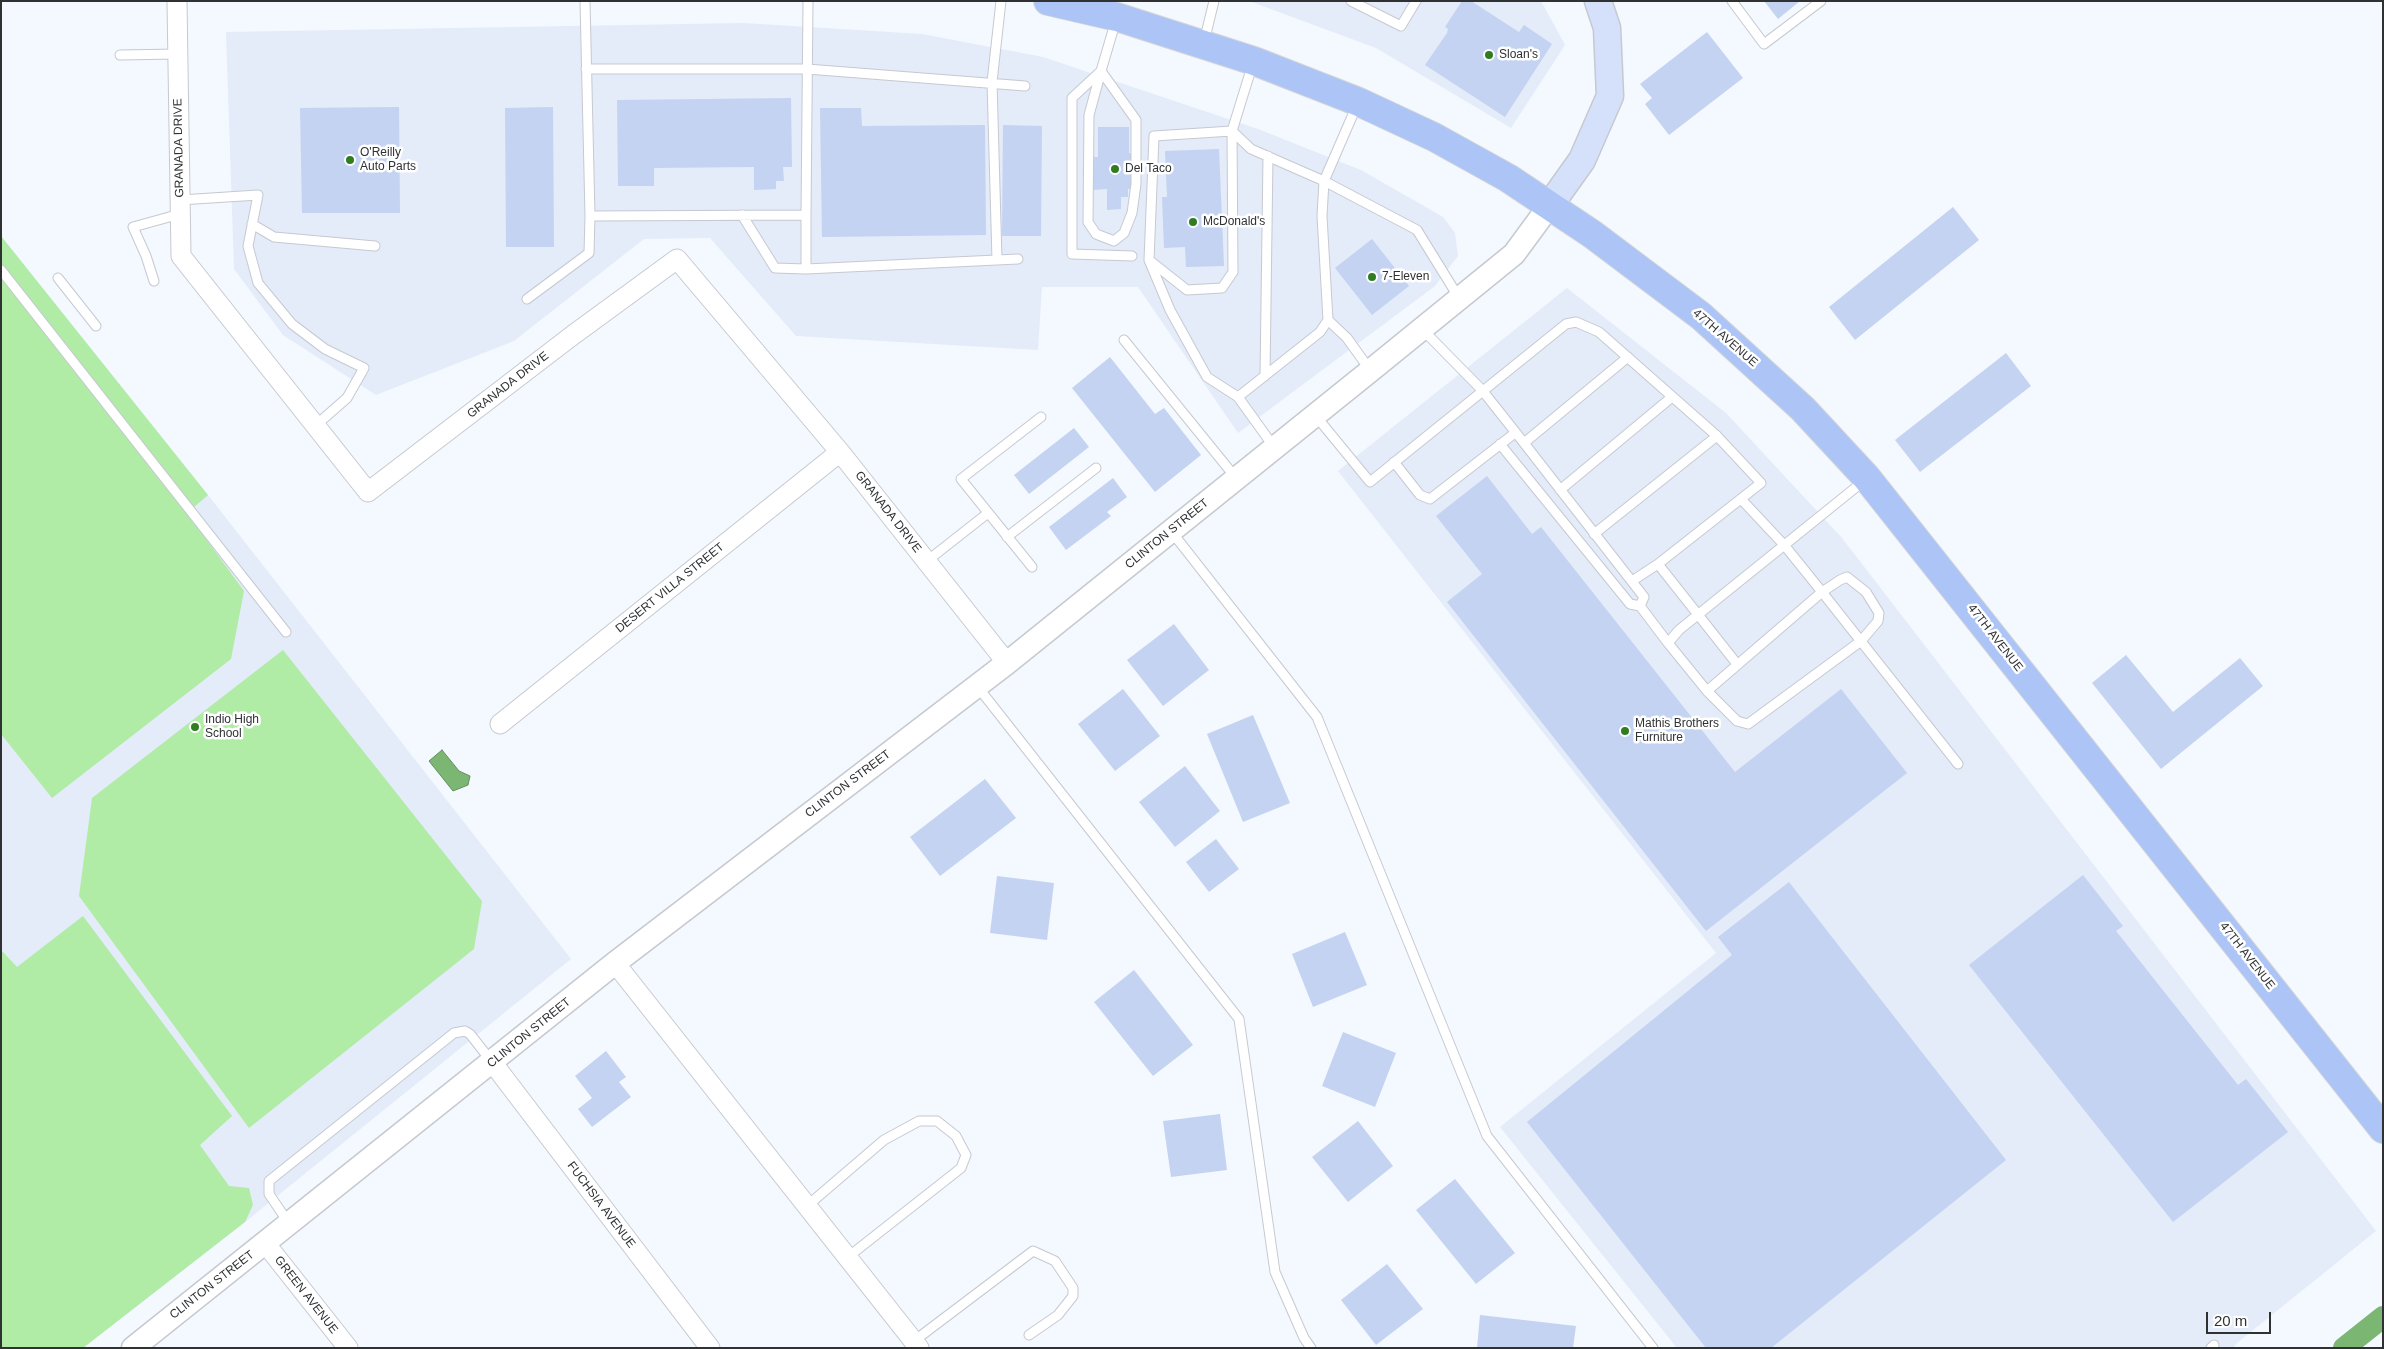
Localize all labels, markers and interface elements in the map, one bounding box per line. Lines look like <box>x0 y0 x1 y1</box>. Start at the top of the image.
place label: Sloan's <box>1499 48 1538 62</box>
marker: Sloan's <box>1483 49 1495 61</box>
street label: GRANADA DRIVE <box>171 98 187 198</box>
place label: O'Reilly Auto Parts <box>360 146 416 174</box>
marker: O'Reilly Auto Parts <box>344 154 356 166</box>
place label: Del Taco <box>1125 162 1172 176</box>
marker: Del Taco <box>1109 163 1121 175</box>
place label: McDonald's <box>1203 215 1265 229</box>
marker: McDonald's <box>1187 216 1199 228</box>
place label: 7-Eleven <box>1382 270 1429 284</box>
marker: 7-Eleven <box>1366 271 1378 283</box>
street label: 47TH AVENUE <box>1690 306 1760 370</box>
street label: GRANADA DRIVE <box>464 349 552 421</box>
street label: GRANADA DRIVE <box>852 468 924 556</box>
street label: CLINTON STREET <box>1122 496 1212 572</box>
street label: DESERT VILLA STREET <box>613 540 727 636</box>
street label: 47TH AVENUE <box>1964 602 2026 674</box>
place label: Indio High School <box>205 713 259 741</box>
place label: Mathis Brothers Furniture <box>1635 717 1719 745</box>
marker: Indio High School <box>189 721 201 733</box>
marker: Mathis Brothers Furniture <box>1619 725 1631 737</box>
street label: CLINTON STREET <box>802 747 894 821</box>
street label: 47TH AVENUE <box>2216 920 2278 992</box>
street label: CLINTON STREET <box>484 995 574 1071</box>
street label: FUCHSIA AVENUE <box>564 1159 638 1251</box>
street label: CLINTON STREET <box>167 1248 257 1322</box>
street label: GREEN AVENUE <box>271 1253 341 1337</box>
scale bar <box>2209 1302 2274 1334</box>
text: 20 m <box>2214 1312 2247 1329</box>

